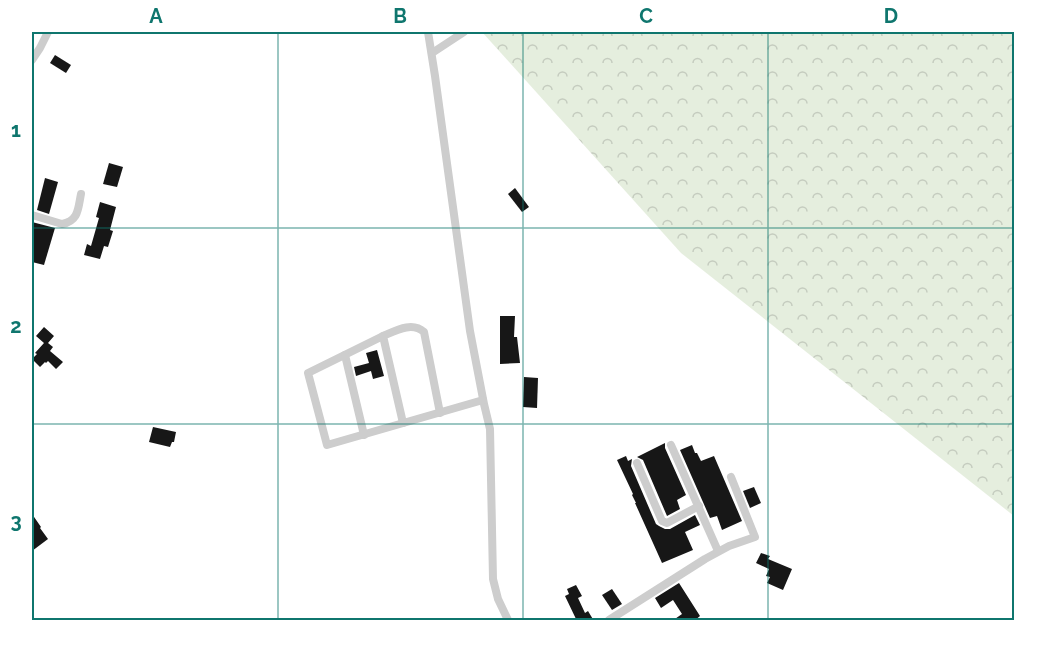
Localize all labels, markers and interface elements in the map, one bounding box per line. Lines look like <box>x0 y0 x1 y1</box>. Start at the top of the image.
text: A <box>149 4 163 28</box>
text: B <box>393 4 407 28</box>
text: C <box>639 4 653 28</box>
text: D <box>884 4 898 28</box>
text: 1 <box>11 118 21 142</box>
text: 2 <box>10 314 22 338</box>
text: 3 <box>10 509 22 533</box>

